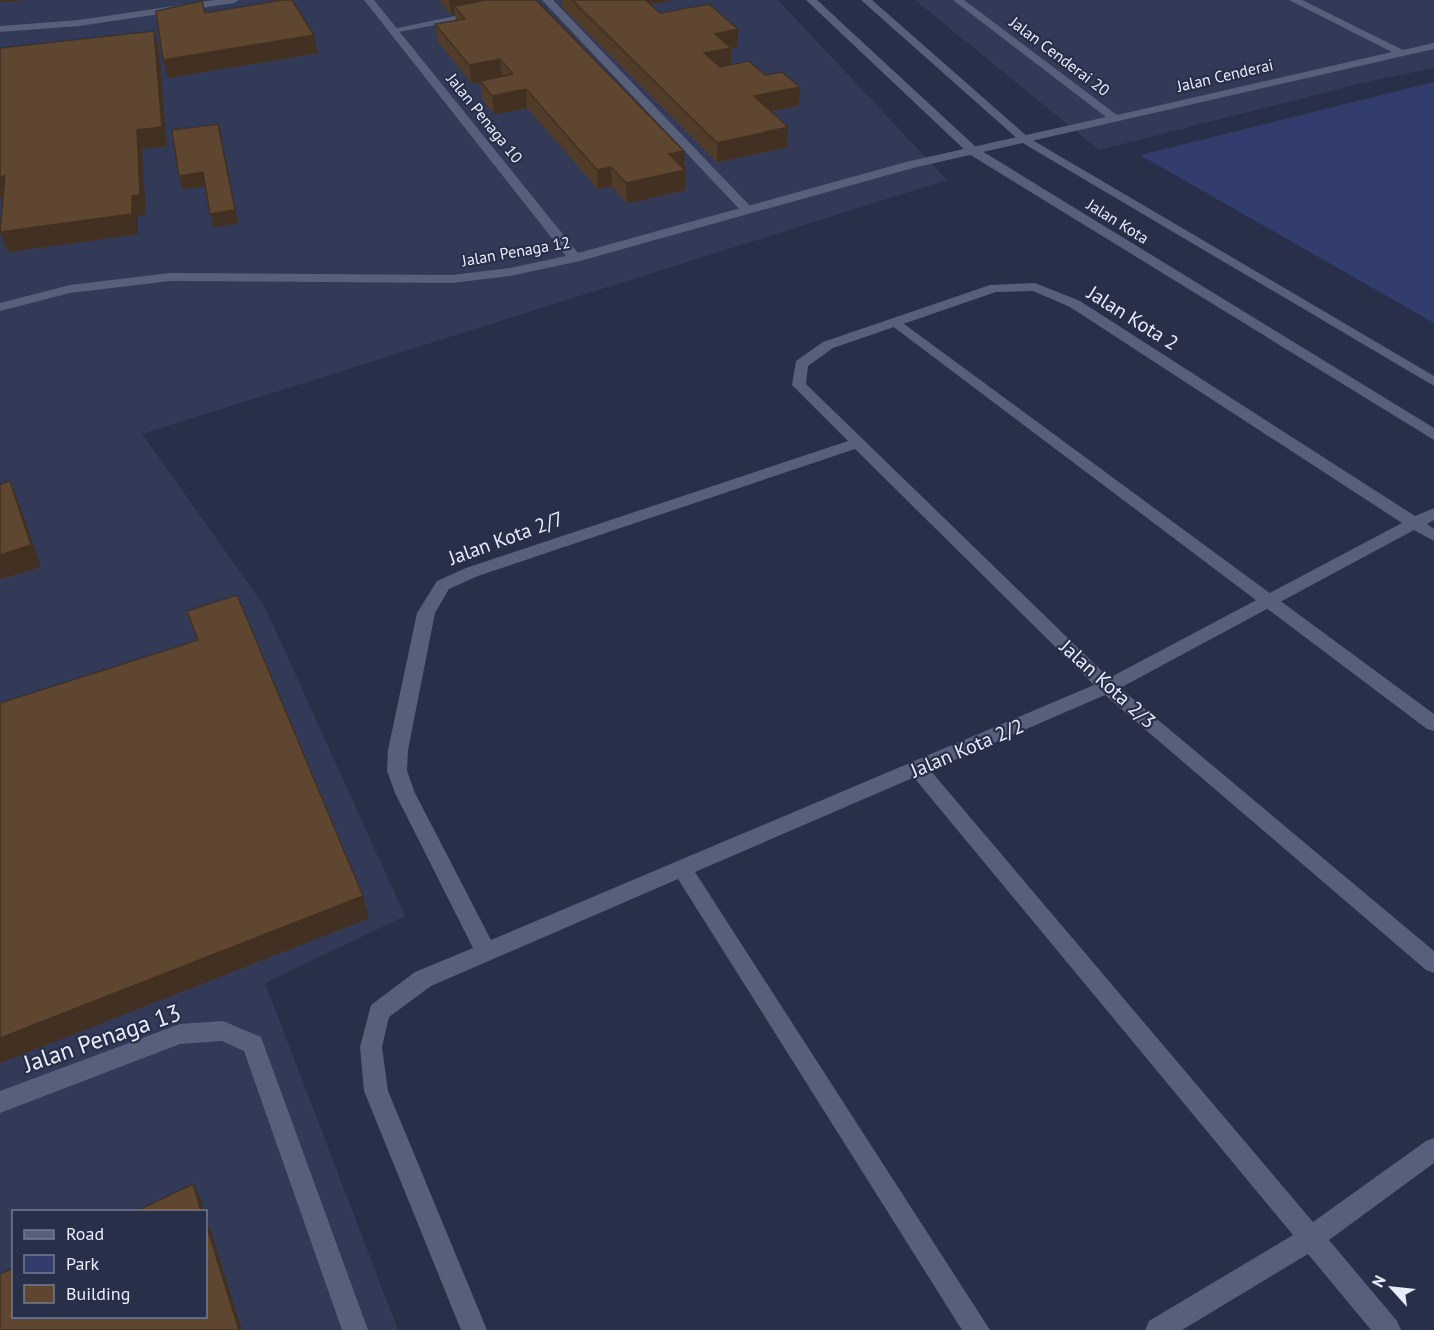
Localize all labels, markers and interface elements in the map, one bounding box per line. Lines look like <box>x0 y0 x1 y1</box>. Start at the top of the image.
street label: Jalan Cenderai 20 <box>1005 11 1114 100</box>
street label: Jalan Cenderai <box>1174 54 1275 96</box>
street label: Jalan Penaga 10 <box>442 68 527 167</box>
street label: Jalan Kota <box>1083 194 1153 248</box>
street label: Jalan Penaga 12 <box>459 232 572 271</box>
street label: Jalan Kota 2 <box>1082 279 1183 356</box>
street label: Jalan Kota 2/7 <box>444 505 567 571</box>
street label: Jalan Kota 2/3 <box>1054 633 1162 734</box>
street label: Jalan Kota 2/2 <box>905 712 1028 784</box>
street label: Jalan Penaga 13 <box>18 997 185 1080</box>
legend <box>12 1210 207 1318</box>
text: Road <box>66 1222 104 1245</box>
text: Park <box>66 1252 99 1275</box>
north arrow <box>1362 1258 1422 1318</box>
text: N <box>1367 1272 1390 1290</box>
text: Building <box>66 1282 130 1305</box>

